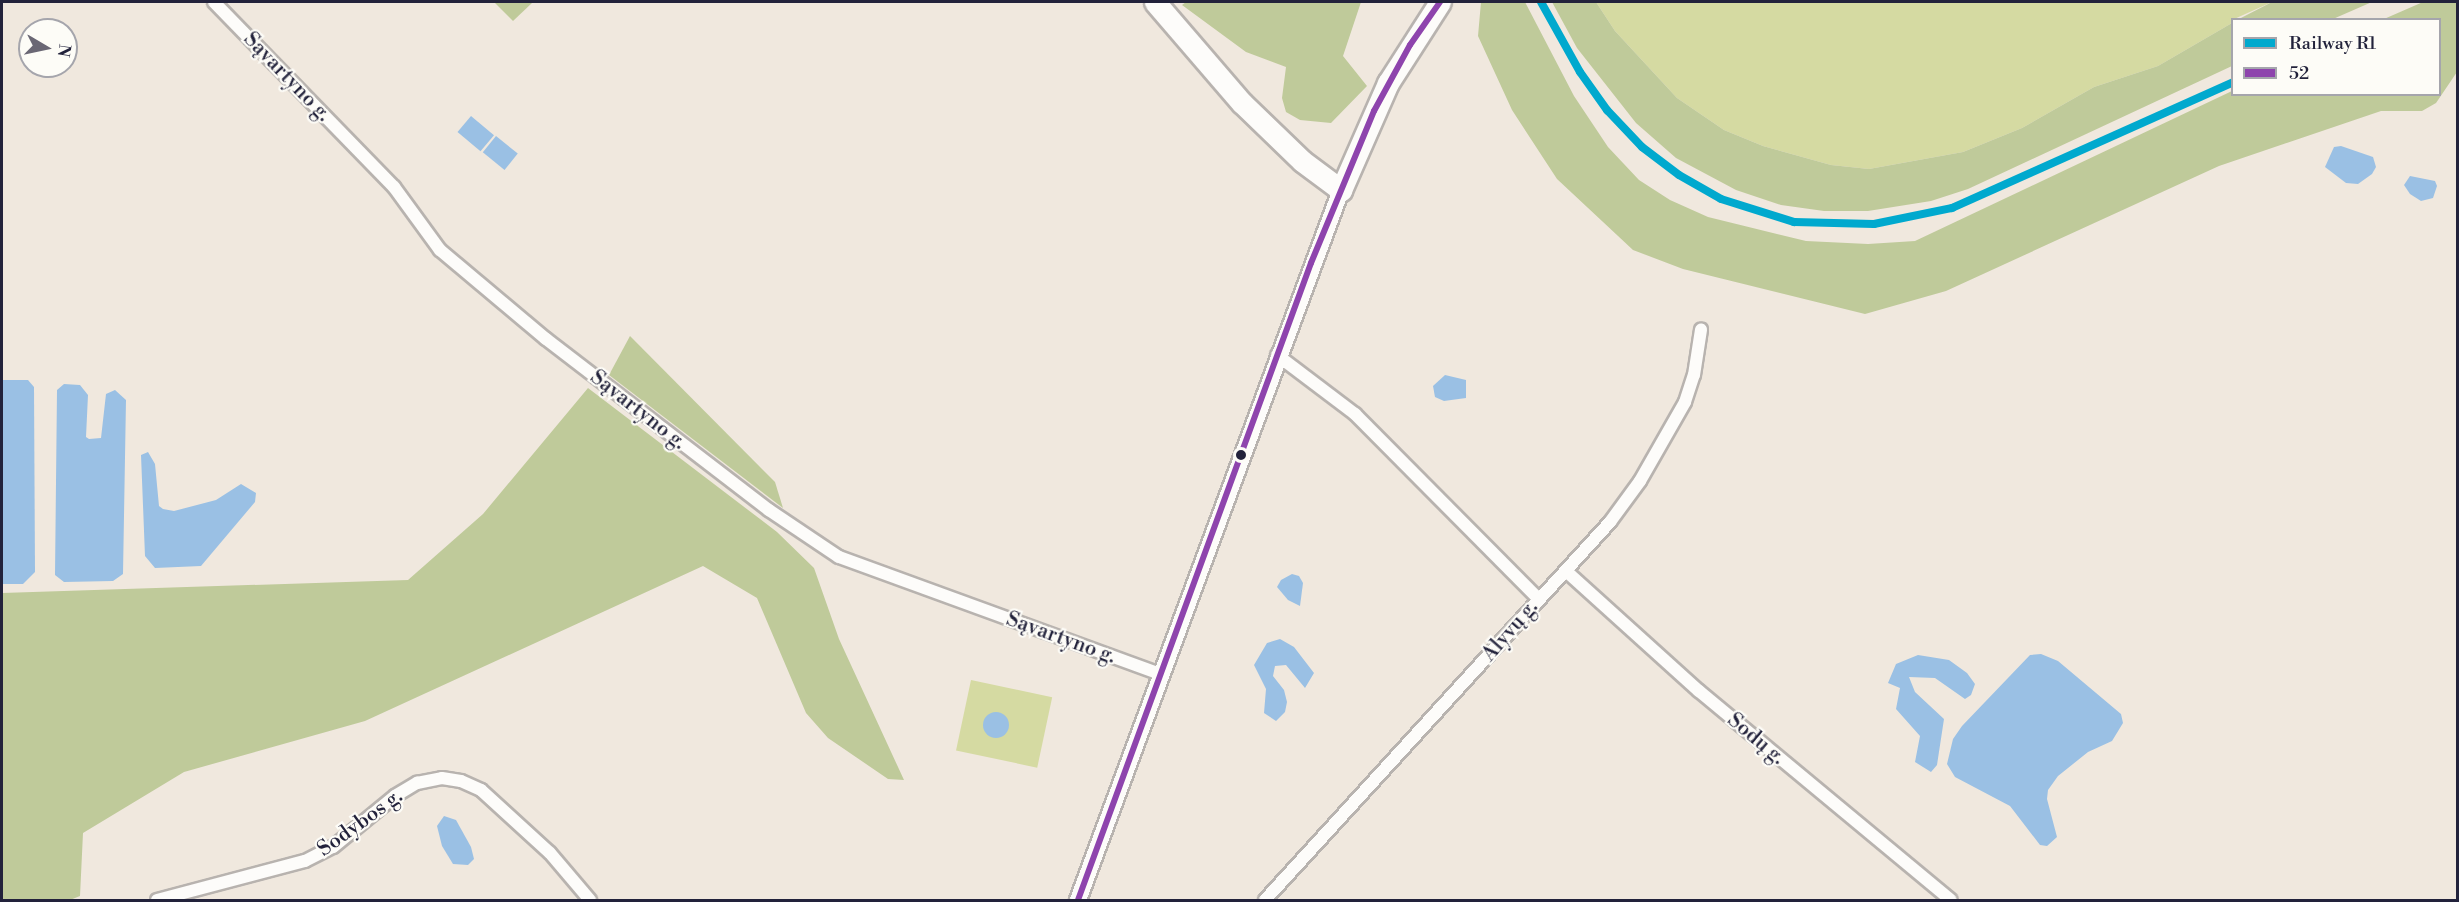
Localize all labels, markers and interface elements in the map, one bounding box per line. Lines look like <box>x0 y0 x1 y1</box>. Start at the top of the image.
north arrow <box>18 18 78 78</box>
legend <box>2231 18 2441 96</box>
street label: Sąvartyno g. <box>238 27 336 127</box>
text: Railway R1 <box>2289 32 2376 55</box>
text: N <box>53 43 75 58</box>
text: 52 <box>2289 62 2309 85</box>
street label: Sąvartyno g. <box>585 365 691 455</box>
unlabelled marker <box>1235 449 1247 461</box>
street label: Alyvų g. <box>1477 595 1543 667</box>
street label: Sąvartyno g. <box>1003 607 1119 669</box>
street label: Sodų g. <box>1722 708 1790 770</box>
street label: Sodybos g. <box>313 784 407 862</box>

